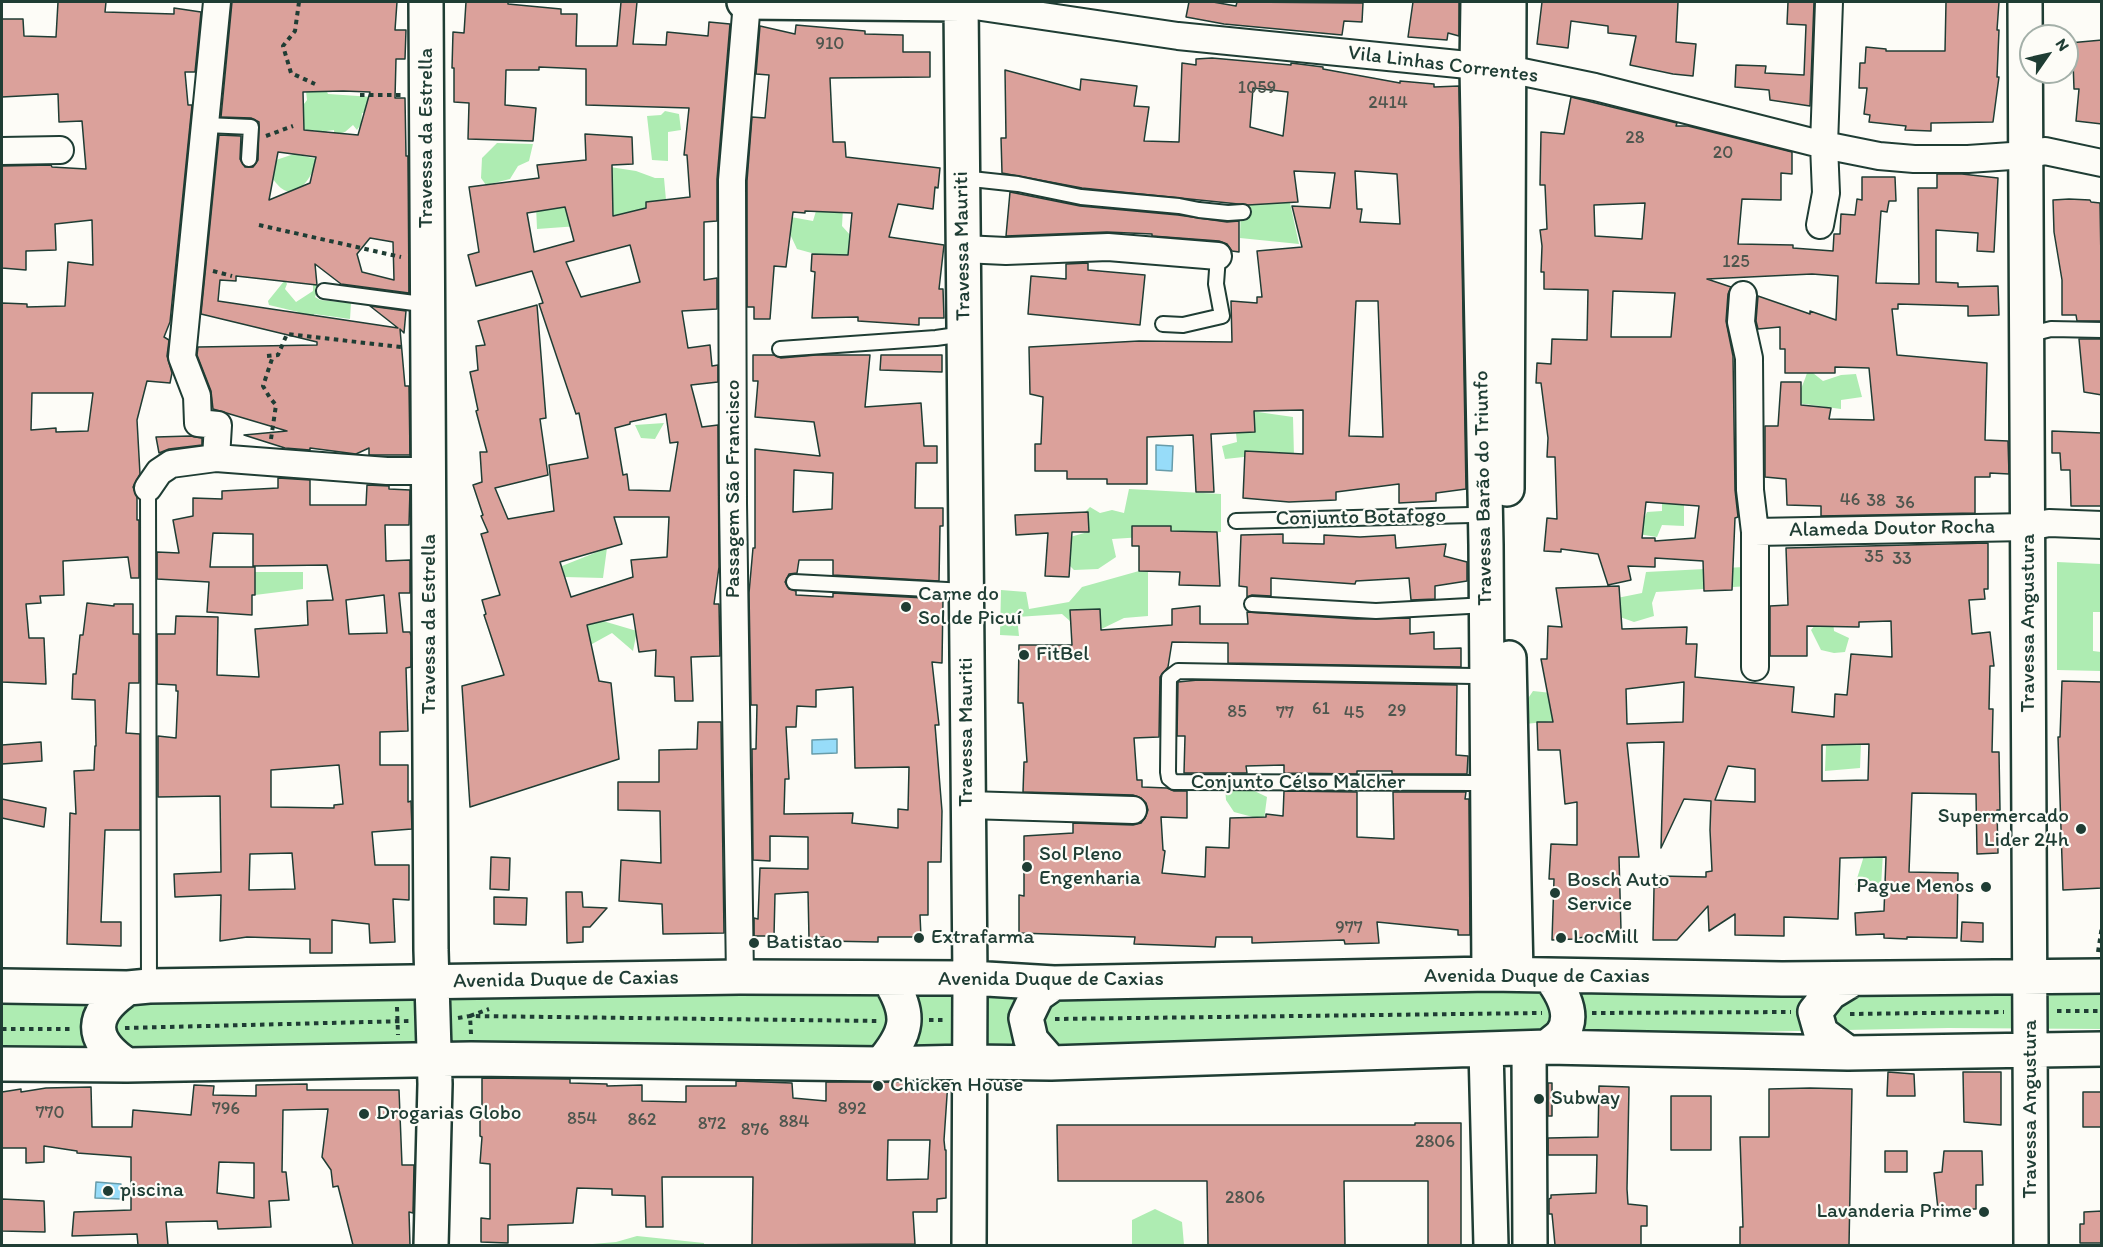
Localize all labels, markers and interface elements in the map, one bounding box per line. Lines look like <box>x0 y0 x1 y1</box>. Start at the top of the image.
north arrow <box>2019 24 2079 84</box>
house number: 910 <box>816 33 844 55</box>
text: N <box>2052 35 2074 55</box>
street label: Vila Linhas Correntes <box>1346 41 1540 89</box>
street label: Travessa da Estrella <box>414 48 440 228</box>
house number: 1059 <box>1238 77 1276 99</box>
house number: 2414 <box>1368 92 1408 114</box>
house number: 28 <box>1625 127 1645 149</box>
house number: 20 <box>1713 142 1733 164</box>
street label: Travessa Mauriti <box>949 171 977 321</box>
house number: 125 <box>1722 251 1750 273</box>
street label: Travessa Barão do Triunfo <box>1469 370 1499 606</box>
street label: Passagem São Francisco <box>721 380 747 598</box>
house number: 46 <box>1840 489 1860 511</box>
house number: 38 <box>1866 490 1886 512</box>
house number: 36 <box>1895 492 1915 514</box>
street label: Conjunto Botafogo <box>1276 504 1446 532</box>
street label: Alameda Doutor Rocha <box>1789 515 1995 543</box>
street label: Travessa da Estrella <box>417 534 443 714</box>
street label: Travessa Angustura <box>2016 534 2042 712</box>
house number: 35 <box>1864 546 1884 568</box>
house number: 33 <box>1892 548 1912 570</box>
place label: Carne do Sol de Picuí <box>918 582 1022 632</box>
marker: Carne do Sol de Picuí <box>899 600 913 614</box>
place label: FitBel <box>1036 642 1089 668</box>
marker: FitBel <box>1017 648 1031 662</box>
street label: Travessa Mauriti <box>954 657 980 807</box>
house number: 61 <box>1312 698 1330 720</box>
house number: 29 <box>1388 700 1406 722</box>
house number: 85 <box>1227 701 1247 723</box>
house number: 77 <box>1276 702 1294 724</box>
house number: 45 <box>1344 702 1364 724</box>
street label: Conjunto Célso Malcher <box>1191 770 1405 796</box>
place label: Supermercado Lider 24h <box>1938 804 2069 854</box>
marker: Supermercado Lider 24h <box>2074 822 2088 836</box>
place label: Sol Pleno Engenharia <box>1039 842 1141 892</box>
marker: Sol Pleno Engenharia <box>1020 860 1034 874</box>
place label: Bosch Auto Service <box>1567 868 1670 918</box>
place label: Pague Menos <box>1856 874 1974 900</box>
marker: Pague Menos <box>1979 880 1993 894</box>
marker: Bosch Auto Service <box>1548 886 1562 900</box>
house number: 977 <box>1335 917 1363 939</box>
place label: Extrafarma <box>931 925 1034 951</box>
place label: LocMill <box>1573 925 1638 951</box>
place label: Batistao <box>766 930 843 956</box>
marker: Extrafarma <box>912 931 926 945</box>
marker: LocMill <box>1554 931 1568 945</box>
marker: Batistao <box>747 936 761 950</box>
street label: Avenida Duque de Caxias <box>1424 964 1650 990</box>
street label: Avenida Duque de Caxias <box>453 965 679 995</box>
street label: Avenida Duque de Caxias <box>938 967 1164 993</box>
street label: Travessa Angustura <box>2018 1020 2044 1198</box>
place label: Chicken House <box>890 1073 1023 1099</box>
marker: Chicken House <box>871 1079 885 1093</box>
place label: Subway <box>1551 1086 1620 1112</box>
marker: Subway <box>1532 1092 1546 1106</box>
house number: 796 <box>212 1098 240 1120</box>
house number: 892 <box>838 1098 866 1120</box>
place label: Drogarias Globo <box>376 1101 521 1127</box>
house number: 770 <box>36 1102 64 1124</box>
marker: Drogarias Globo <box>357 1107 371 1121</box>
house number: 854 <box>567 1108 597 1130</box>
house number: 862 <box>628 1109 656 1131</box>
house number: 884 <box>779 1111 809 1133</box>
house number: 872 <box>698 1113 726 1135</box>
house number: 876 <box>741 1119 769 1141</box>
house number: 2806 <box>1415 1131 1455 1153</box>
place label: piscina <box>120 1178 184 1204</box>
marker: piscina <box>101 1184 115 1198</box>
house number: 2806 <box>1225 1187 1265 1209</box>
place label: Lavanderia Prime <box>1816 1199 1972 1225</box>
marker: Lavanderia Prime <box>1977 1205 1991 1219</box>

